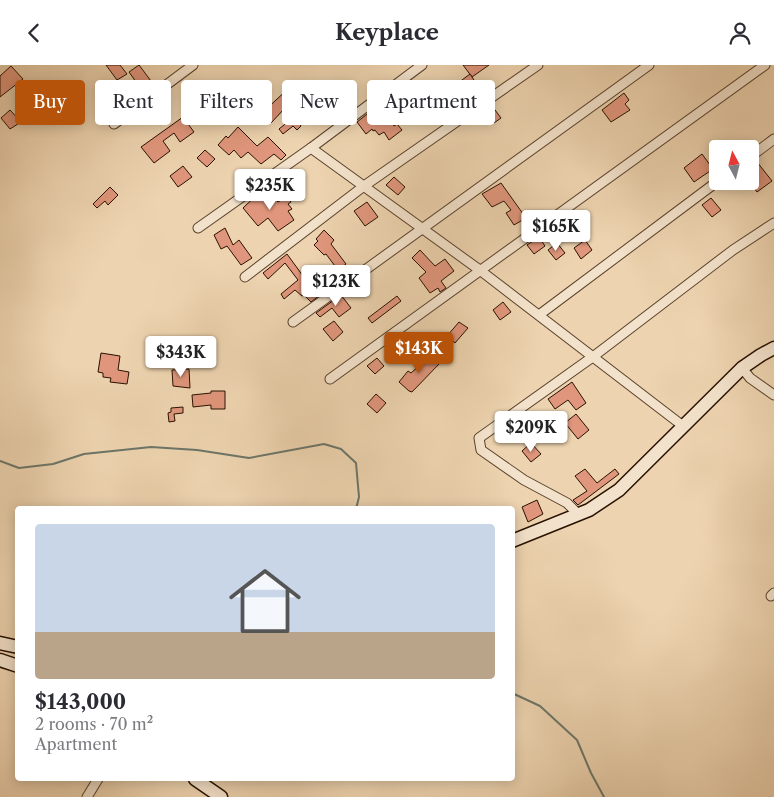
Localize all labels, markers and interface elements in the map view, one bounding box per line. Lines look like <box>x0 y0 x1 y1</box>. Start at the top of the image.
icon: back <box>20 19 48 47</box>
text: Keyplace <box>335 19 439 46</box>
icon: person <box>726 19 754 47</box>
chip: Buy <box>15 80 85 125</box>
chip: Rent <box>95 80 171 125</box>
chip: Filters <box>181 80 272 125</box>
chip: New <box>282 80 357 125</box>
chip: Apartment <box>367 80 495 125</box>
north arrow <box>709 140 759 190</box>
map controls <box>709 140 759 190</box>
pin: $235K <box>235 169 305 211</box>
text: $235K <box>245 175 295 195</box>
pin: $165K <box>521 209 591 252</box>
text: $165K <box>532 216 580 236</box>
pin: $123K <box>301 265 371 307</box>
text: $123K <box>312 271 360 291</box>
pin: $143K <box>384 331 454 374</box>
pin: $343K <box>146 335 216 378</box>
text: $143K <box>395 338 443 358</box>
text: $343K <box>156 342 206 362</box>
pin: $209K <box>496 411 566 453</box>
text: $209K <box>506 417 556 437</box>
icon: home <box>220 556 310 646</box>
text: $143,000 <box>35 689 126 714</box>
text: 2 rooms · 70 m² <box>35 714 153 734</box>
text: Apartment <box>35 734 117 754</box>

